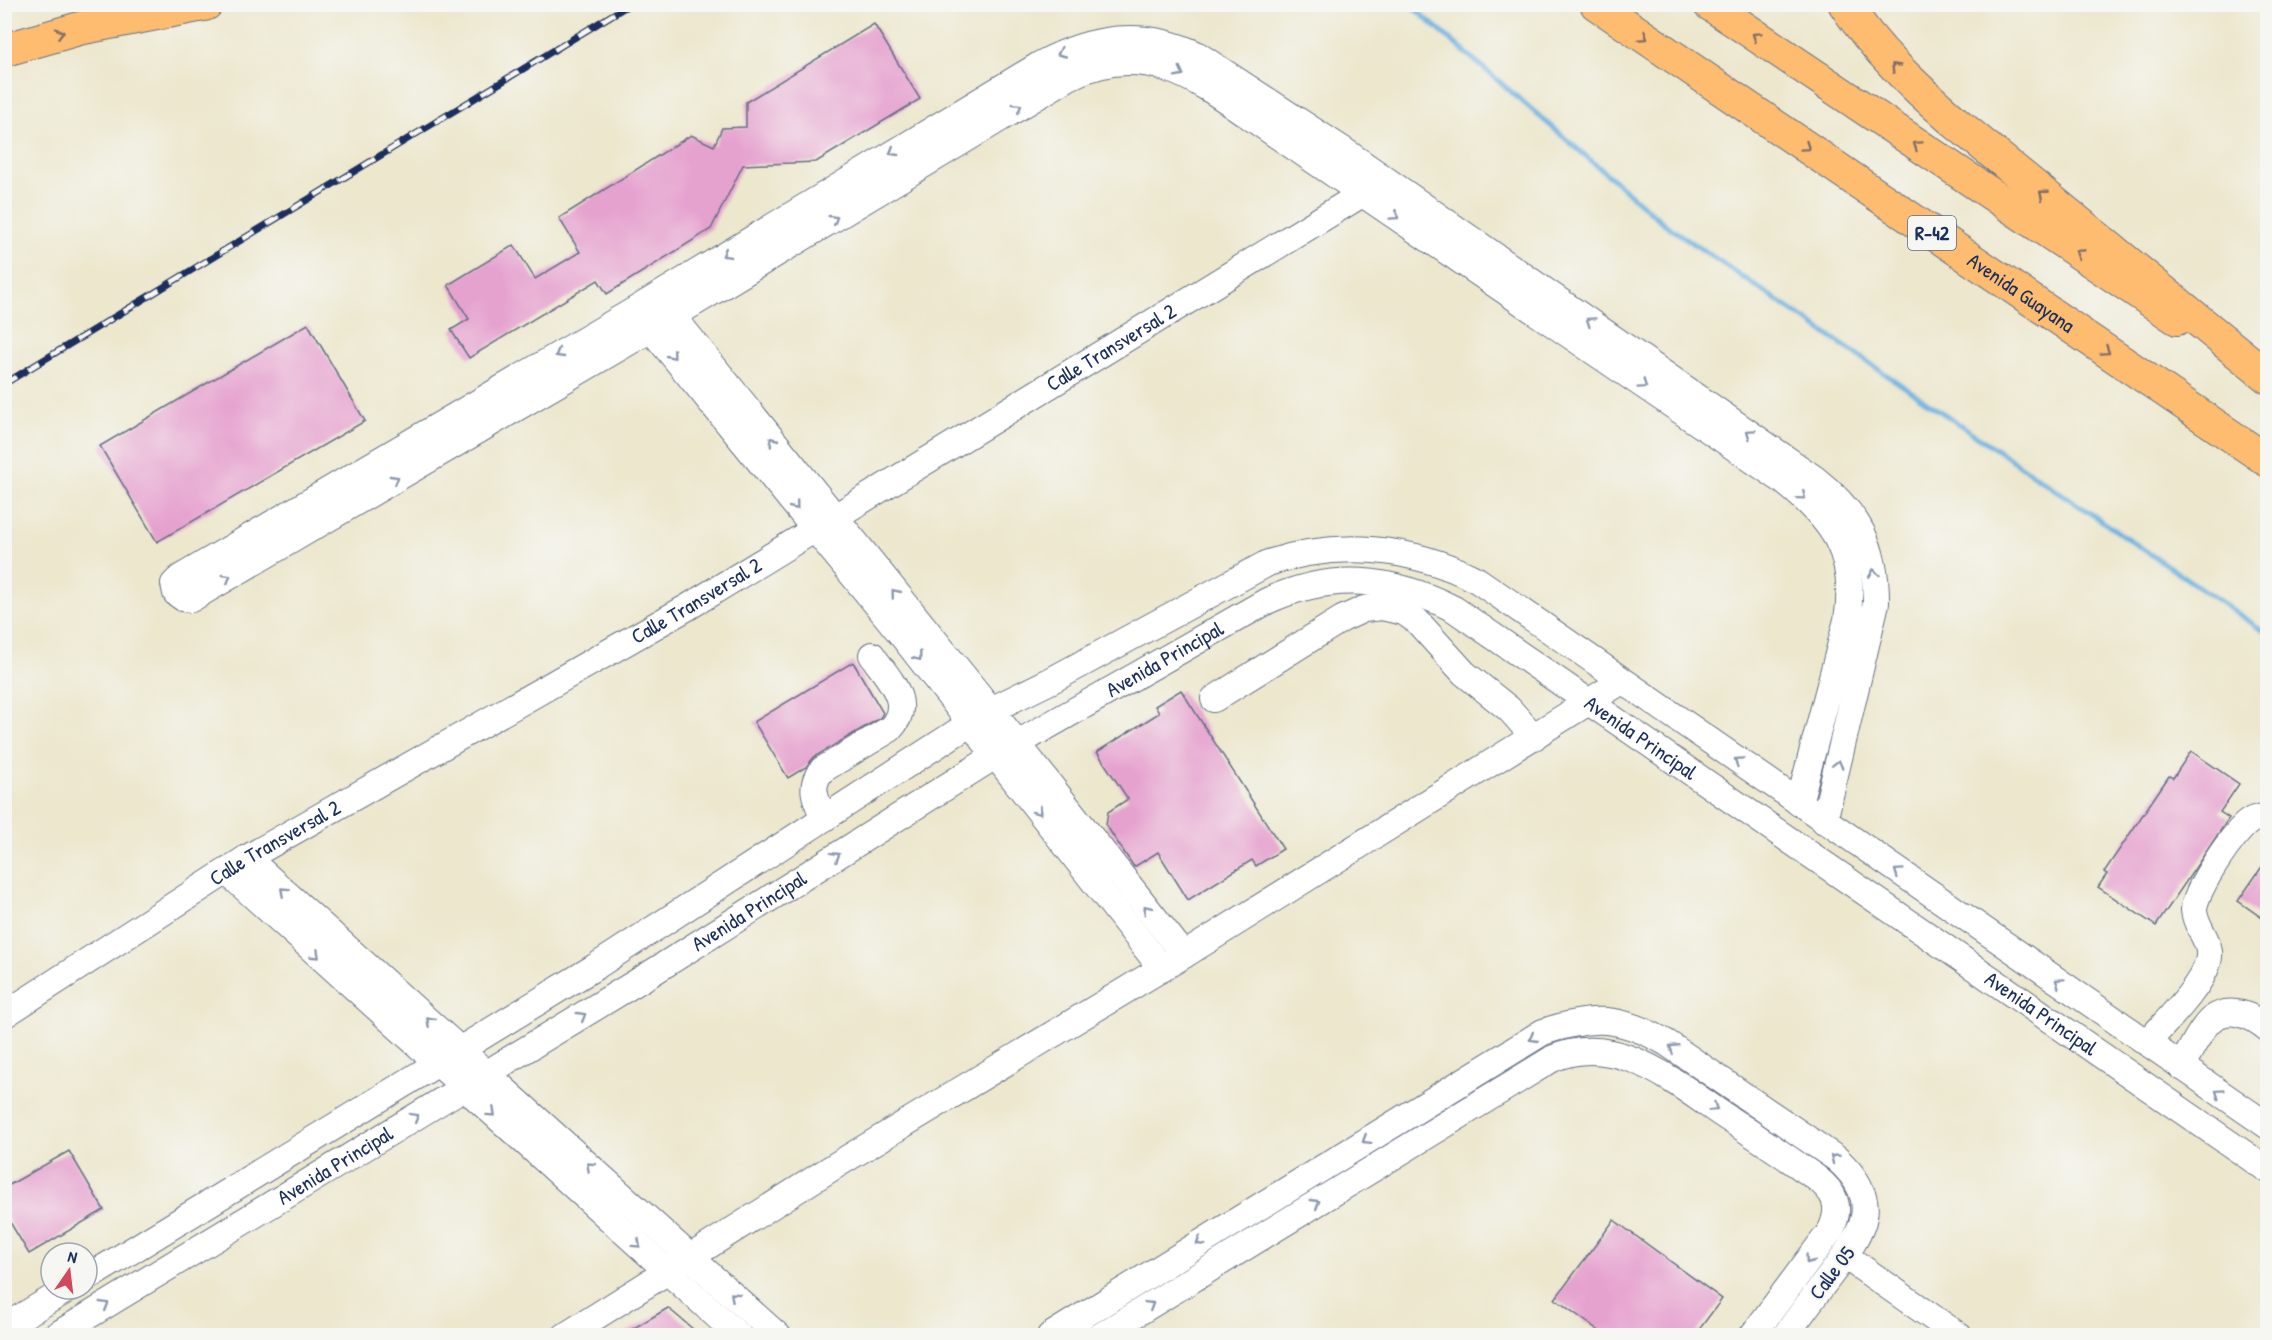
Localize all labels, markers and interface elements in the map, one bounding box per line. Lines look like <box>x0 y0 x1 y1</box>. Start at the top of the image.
one-way arrow <box>55 28 65 40</box>
one-way arrow <box>1638 30 1649 41</box>
one-way arrow <box>1751 32 1762 43</box>
one-way arrow <box>1056 46 1067 58</box>
one-way arrow <box>1892 64 1903 75</box>
one-way arrow <box>1174 66 1184 77</box>
one-way arrow <box>1012 102 1022 114</box>
one-way arrow <box>1799 140 1810 151</box>
one-way arrow <box>1913 141 1924 152</box>
one-way arrow <box>889 145 899 157</box>
one-way arrow <box>2039 191 2050 202</box>
one-way arrow <box>1388 208 1399 219</box>
one-way arrow <box>828 214 838 226</box>
road number: R-42 <box>1908 216 1956 250</box>
one-way arrow <box>722 246 732 258</box>
street label: Avenida Guayana <box>1962 246 2081 340</box>
one-way arrow <box>2075 250 2086 261</box>
street label: Calle Transversal 2 <box>1041 296 1181 398</box>
one-way arrow <box>1586 317 1597 328</box>
one-way arrow <box>2099 344 2110 355</box>
one-way arrow <box>555 347 565 359</box>
one-way arrow <box>665 348 676 359</box>
one-way arrow <box>1636 377 1647 388</box>
one-way arrow <box>1746 429 1757 440</box>
one-way arrow <box>769 437 780 448</box>
one-way arrow <box>389 475 399 486</box>
one-way arrow <box>1796 489 1807 500</box>
one-way arrow <box>788 499 799 510</box>
street label: Calle Transversal 2 <box>626 550 767 650</box>
one-way arrow <box>1869 569 1881 578</box>
one-way arrow <box>221 573 231 585</box>
one-way arrow <box>891 589 902 600</box>
street label: Avenida Principal <box>1101 614 1229 704</box>
one-way arrow <box>911 650 922 661</box>
street label: Avenida Principal <box>1579 688 1703 787</box>
one-way arrow <box>1733 757 1744 768</box>
one-way arrow <box>1831 759 1843 770</box>
street label: Calle Transversal 2 <box>204 793 346 893</box>
one-way arrow <box>1031 804 1042 815</box>
one-way arrow <box>830 852 840 864</box>
street label: Avenida Principal <box>686 863 812 958</box>
one-way arrow <box>1894 868 1905 879</box>
one-way arrow <box>280 887 291 898</box>
one-way arrow <box>1144 905 1155 916</box>
one-way arrow <box>309 947 320 958</box>
street label: Avenida Principal <box>1979 964 2104 1062</box>
one-way arrow <box>2055 978 2066 989</box>
one-way arrow <box>576 1011 586 1023</box>
one-way arrow <box>426 1017 436 1028</box>
one-way arrow <box>1529 1031 1539 1043</box>
one-way arrow <box>1669 1044 1680 1055</box>
one-way arrow <box>2215 1089 2226 1100</box>
one-way arrow <box>1707 1101 1718 1112</box>
one-way arrow <box>485 1106 496 1117</box>
one-way arrow <box>409 1112 419 1124</box>
street label: Avenida Principal <box>272 1119 399 1211</box>
one-way arrow <box>1362 1132 1372 1144</box>
one-way arrow <box>1830 1154 1841 1165</box>
one-way arrow <box>586 1162 597 1173</box>
one-way arrow <box>1310 1199 1320 1211</box>
one-way arrow <box>1196 1235 1206 1247</box>
one-way arrow <box>630 1237 641 1248</box>
street label: Calle 05 <box>1802 1240 1861 1305</box>
north arrow <box>39 1241 99 1301</box>
text: N <box>66 1245 80 1268</box>
one-way arrow <box>1805 1254 1816 1265</box>
one-way arrow <box>731 1292 741 1303</box>
one-way arrow <box>1144 1300 1154 1312</box>
one-way arrow <box>99 1301 109 1313</box>

